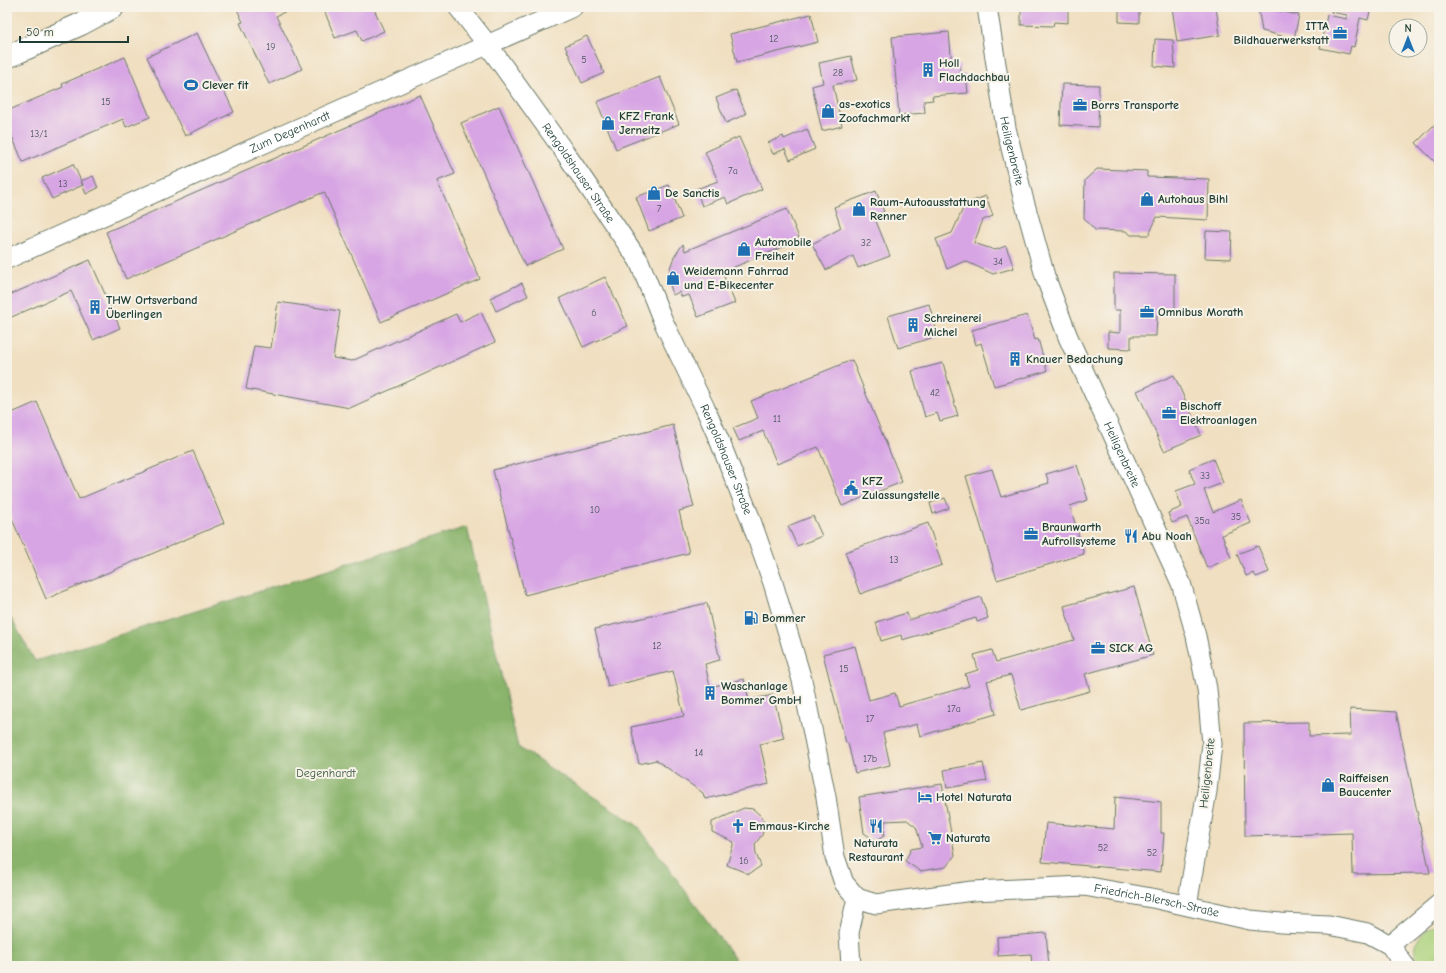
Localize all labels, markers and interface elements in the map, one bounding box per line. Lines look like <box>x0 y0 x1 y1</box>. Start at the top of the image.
scale bar <box>20 18 128 44</box>
north arrow <box>1388 18 1428 58</box>
place label: ITTA Bildhauerwerkstatt <box>1234 19 1330 47</box>
text: N <box>1404 22 1412 35</box>
text: 50 m <box>26 25 54 39</box>
office icon: ITTA Bildhauerwerkstatt <box>1332 25 1348 41</box>
house number: 12 <box>769 33 779 45</box>
house number: 19 <box>266 41 276 53</box>
house number: 5 <box>581 54 587 66</box>
place label: Holl Flachdachbau <box>939 56 1010 84</box>
building icon: Holl Flachdachbau <box>920 62 936 78</box>
house number: 28 <box>833 67 843 79</box>
sports icon: Clever fit <box>183 77 199 93</box>
place label: Clever fit <box>202 78 250 92</box>
house number: 15 <box>101 96 111 108</box>
place label: as-exotics Zoofachmarkt <box>839 97 911 125</box>
office icon: Borrs Transporte <box>1072 97 1088 113</box>
place label: Borrs Transporte <box>1091 98 1179 112</box>
shop icon: as-exotics Zoofachmarkt <box>820 103 836 119</box>
street label: Zum Degenhardt <box>247 108 333 156</box>
place label: KFZ Frank Jerneitz <box>619 109 674 137</box>
shop icon: KFZ Frank Jerneitz <box>600 115 616 131</box>
street label: Heiligenbreite <box>997 115 1027 187</box>
street label: Rengoldshauser Straße <box>539 120 618 225</box>
house number: 13/1 <box>30 128 48 140</box>
house number: 7a <box>728 165 738 177</box>
house number: 13 <box>58 178 68 190</box>
shop icon: De Sanctis <box>646 185 662 201</box>
place label: De Sanctis <box>665 186 719 200</box>
shop icon: Autohaus Bihl <box>1139 191 1155 207</box>
place label: Autohaus Bihl <box>1158 192 1228 206</box>
place label: Raum-Autoausstattung Renner <box>870 195 986 223</box>
shop icon: Raum-Autoausstattung Renner <box>851 201 867 217</box>
house number: 7 <box>657 203 662 215</box>
place label: Automobile Freiheit <box>755 235 811 263</box>
house number: 32 <box>861 237 871 249</box>
shop icon: Automobile Freiheit <box>736 241 752 257</box>
house number: 34 <box>993 256 1003 268</box>
place label: Weidemann Fahrrad und E-Bikecenter <box>684 264 789 292</box>
shop icon: Weidemann Fahrrad und E-Bikecenter <box>665 270 681 286</box>
place label: THW Ortsverband Überlingen <box>106 293 198 321</box>
building icon: THW Ortsverband Überlingen <box>87 299 103 315</box>
office icon: Omnibus Morath <box>1139 304 1155 320</box>
place label: Omnibus Morath <box>1158 305 1243 319</box>
house number: 6 <box>591 307 597 319</box>
place label: Schreinerei Michel <box>924 311 982 339</box>
building icon: Schreinerei Michel <box>905 317 921 333</box>
building icon: Knauer Bedachung <box>1007 351 1023 367</box>
place label: Knauer Bedachung <box>1026 352 1123 366</box>
house number: 42 <box>930 387 940 399</box>
place label: Bischoff Elektroanlagen <box>1180 399 1257 427</box>
street label: Rengoldshauser Straße <box>697 402 755 517</box>
office icon: Bischoff Elektroanlagen <box>1161 405 1177 421</box>
house number: 11 <box>773 413 781 425</box>
street label: Heiligenbreite <box>1101 419 1143 489</box>
house number: 33 <box>1200 470 1210 482</box>
place label: KFZ Zulassungstelle <box>862 474 940 502</box>
public building icon: KFZ Zulassungstelle <box>843 480 859 496</box>
house number: 10 <box>590 504 600 516</box>
house number: 35 <box>1231 511 1241 523</box>
house number: 35a <box>1194 515 1210 527</box>
place label: Braunwarth Aufrollsysteme <box>1042 520 1116 548</box>
office icon: Braunwarth Aufrollsysteme <box>1023 526 1039 542</box>
restaurant icon: Abu Noah <box>1123 528 1139 544</box>
place label: Abu Noah <box>1142 529 1192 543</box>
house number: 13 <box>889 554 899 566</box>
fuel station icon: Bommer <box>743 610 759 626</box>
place label: Bommer <box>762 611 806 625</box>
house number: 12 <box>652 640 662 652</box>
office icon: SICK AG <box>1090 640 1106 656</box>
place label: SICK AG <box>1109 641 1154 655</box>
house number: 15 <box>839 663 849 675</box>
place label: Waschanlage Bommer GmbH <box>721 679 802 707</box>
building icon: Waschanlage Bommer GmbH <box>702 685 718 701</box>
house number: 17a <box>947 703 961 715</box>
house number: 17 <box>866 713 875 725</box>
street label: Heiligenbreite <box>1196 737 1218 809</box>
house number: 14 <box>695 747 704 759</box>
house number: 17b <box>863 753 877 765</box>
park label: Degenhardt <box>296 766 356 780</box>
place label: Raiffeisen Baucenter <box>1339 771 1391 799</box>
shop icon: Raiffeisen Baucenter <box>1320 777 1336 793</box>
hotel icon: Hotel Naturata <box>917 789 933 805</box>
place label: Hotel Naturata <box>936 790 1012 804</box>
church icon: Emmaus-Kirche <box>730 818 746 834</box>
restaurant icon: Naturata Restaurant <box>868 818 884 834</box>
place label: Emmaus-Kirche <box>749 819 830 833</box>
supermarket icon: Naturata <box>927 830 943 846</box>
place label: Naturata <box>946 831 990 845</box>
place label: Naturata Restaurant <box>849 836 905 864</box>
house number: 52 <box>1098 842 1108 854</box>
house number: 52 <box>1147 847 1157 859</box>
house number: 16 <box>739 855 749 867</box>
street label: Friedrich-Blersch-Straße <box>1093 881 1221 920</box>

